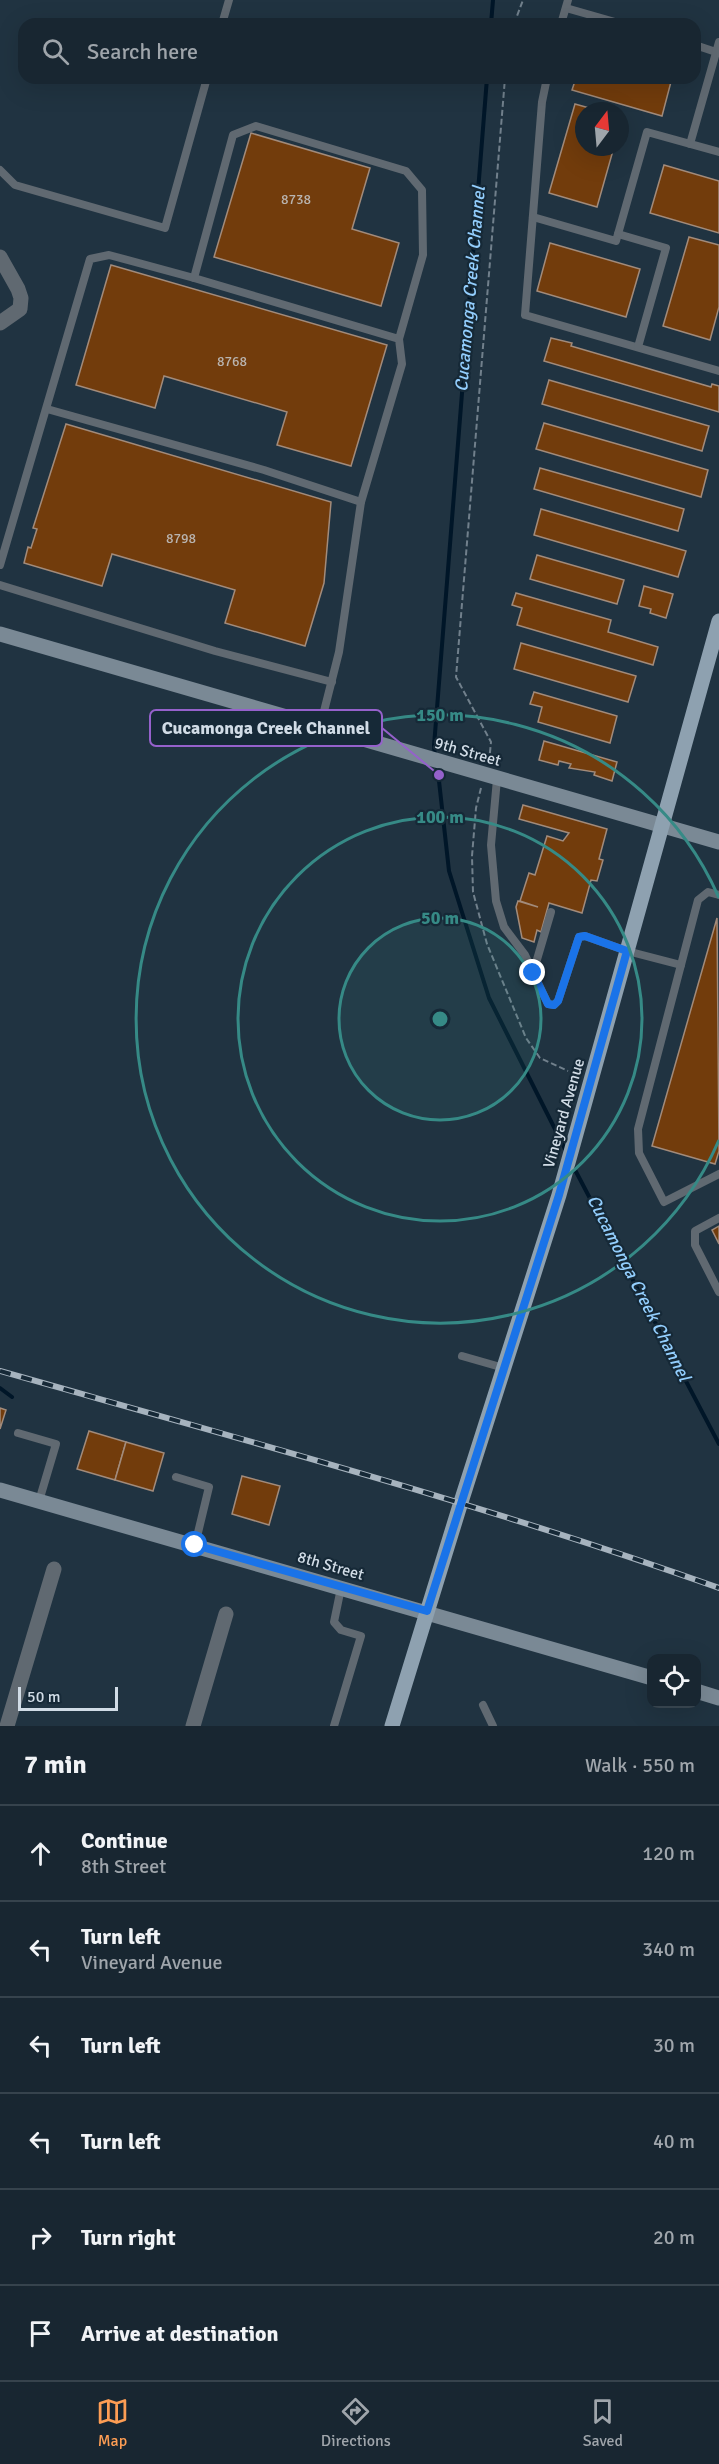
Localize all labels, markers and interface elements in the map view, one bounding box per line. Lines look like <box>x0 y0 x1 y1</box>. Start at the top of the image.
search box <box>18 18 701 84</box>
icon: search <box>39 35 72 68</box>
text: Search here <box>87 38 198 65</box>
north arrow <box>575 102 629 156</box>
water label: Cucamonga Creek Channel <box>450 184 490 393</box>
house number: 8738 <box>281 191 311 208</box>
house number: 8768 <box>217 353 247 370</box>
house number: 8798 <box>166 530 196 547</box>
text: 150 m <box>416 704 464 726</box>
callout: Cucamonga Creek Channel <box>150 710 382 746</box>
text: Cucamonga Creek Channel <box>162 717 371 739</box>
street label: 9th Street <box>432 733 504 771</box>
text: 100 m <box>416 806 464 828</box>
text: 50 m <box>421 907 459 929</box>
route end <box>519 959 545 985</box>
centre of rings <box>430 1009 450 1029</box>
street label: Vineyard Avenue <box>539 1056 589 1170</box>
water label: Cucamonga Creek Channel <box>582 1191 696 1386</box>
route start <box>181 1531 207 1557</box>
street label: 8th Street <box>295 1547 367 1585</box>
map controls <box>647 1654 701 1708</box>
button: locate <box>647 1654 701 1708</box>
scale bar <box>18 1684 118 1712</box>
text: 50 m <box>27 1687 61 1707</box>
text: 7 min <box>24 1749 87 1781</box>
text: Walk · 550 m <box>585 1753 695 1778</box>
text: Continue <box>81 1827 168 1854</box>
icon: ahead <box>24 1837 57 1870</box>
text: 120 m <box>642 1841 695 1866</box>
text: 8th Street <box>81 1854 166 1879</box>
text: Turn left <box>81 1923 161 1950</box>
icon: left <box>24 1933 57 1966</box>
text: 340 m <box>642 1937 695 1962</box>
text: Vineyard Avenue <box>81 1950 223 1975</box>
icon: left <box>24 2029 57 2062</box>
text: Turn left <box>81 2032 161 2059</box>
text: 30 m <box>653 2033 695 2058</box>
icon: left <box>24 2125 57 2158</box>
text: Turn left <box>81 2128 161 2155</box>
text: 40 m <box>653 2129 695 2154</box>
icon: right <box>24 2221 57 2254</box>
text: Turn right <box>81 2224 176 2251</box>
text: 20 m <box>653 2225 695 2250</box>
icon: arrive <box>24 2317 57 2350</box>
text: Arrive at destination <box>81 2320 278 2347</box>
tab: Map <box>96 2395 129 2451</box>
tab: Directions <box>321 2395 391 2451</box>
tab: Saved <box>583 2395 623 2451</box>

